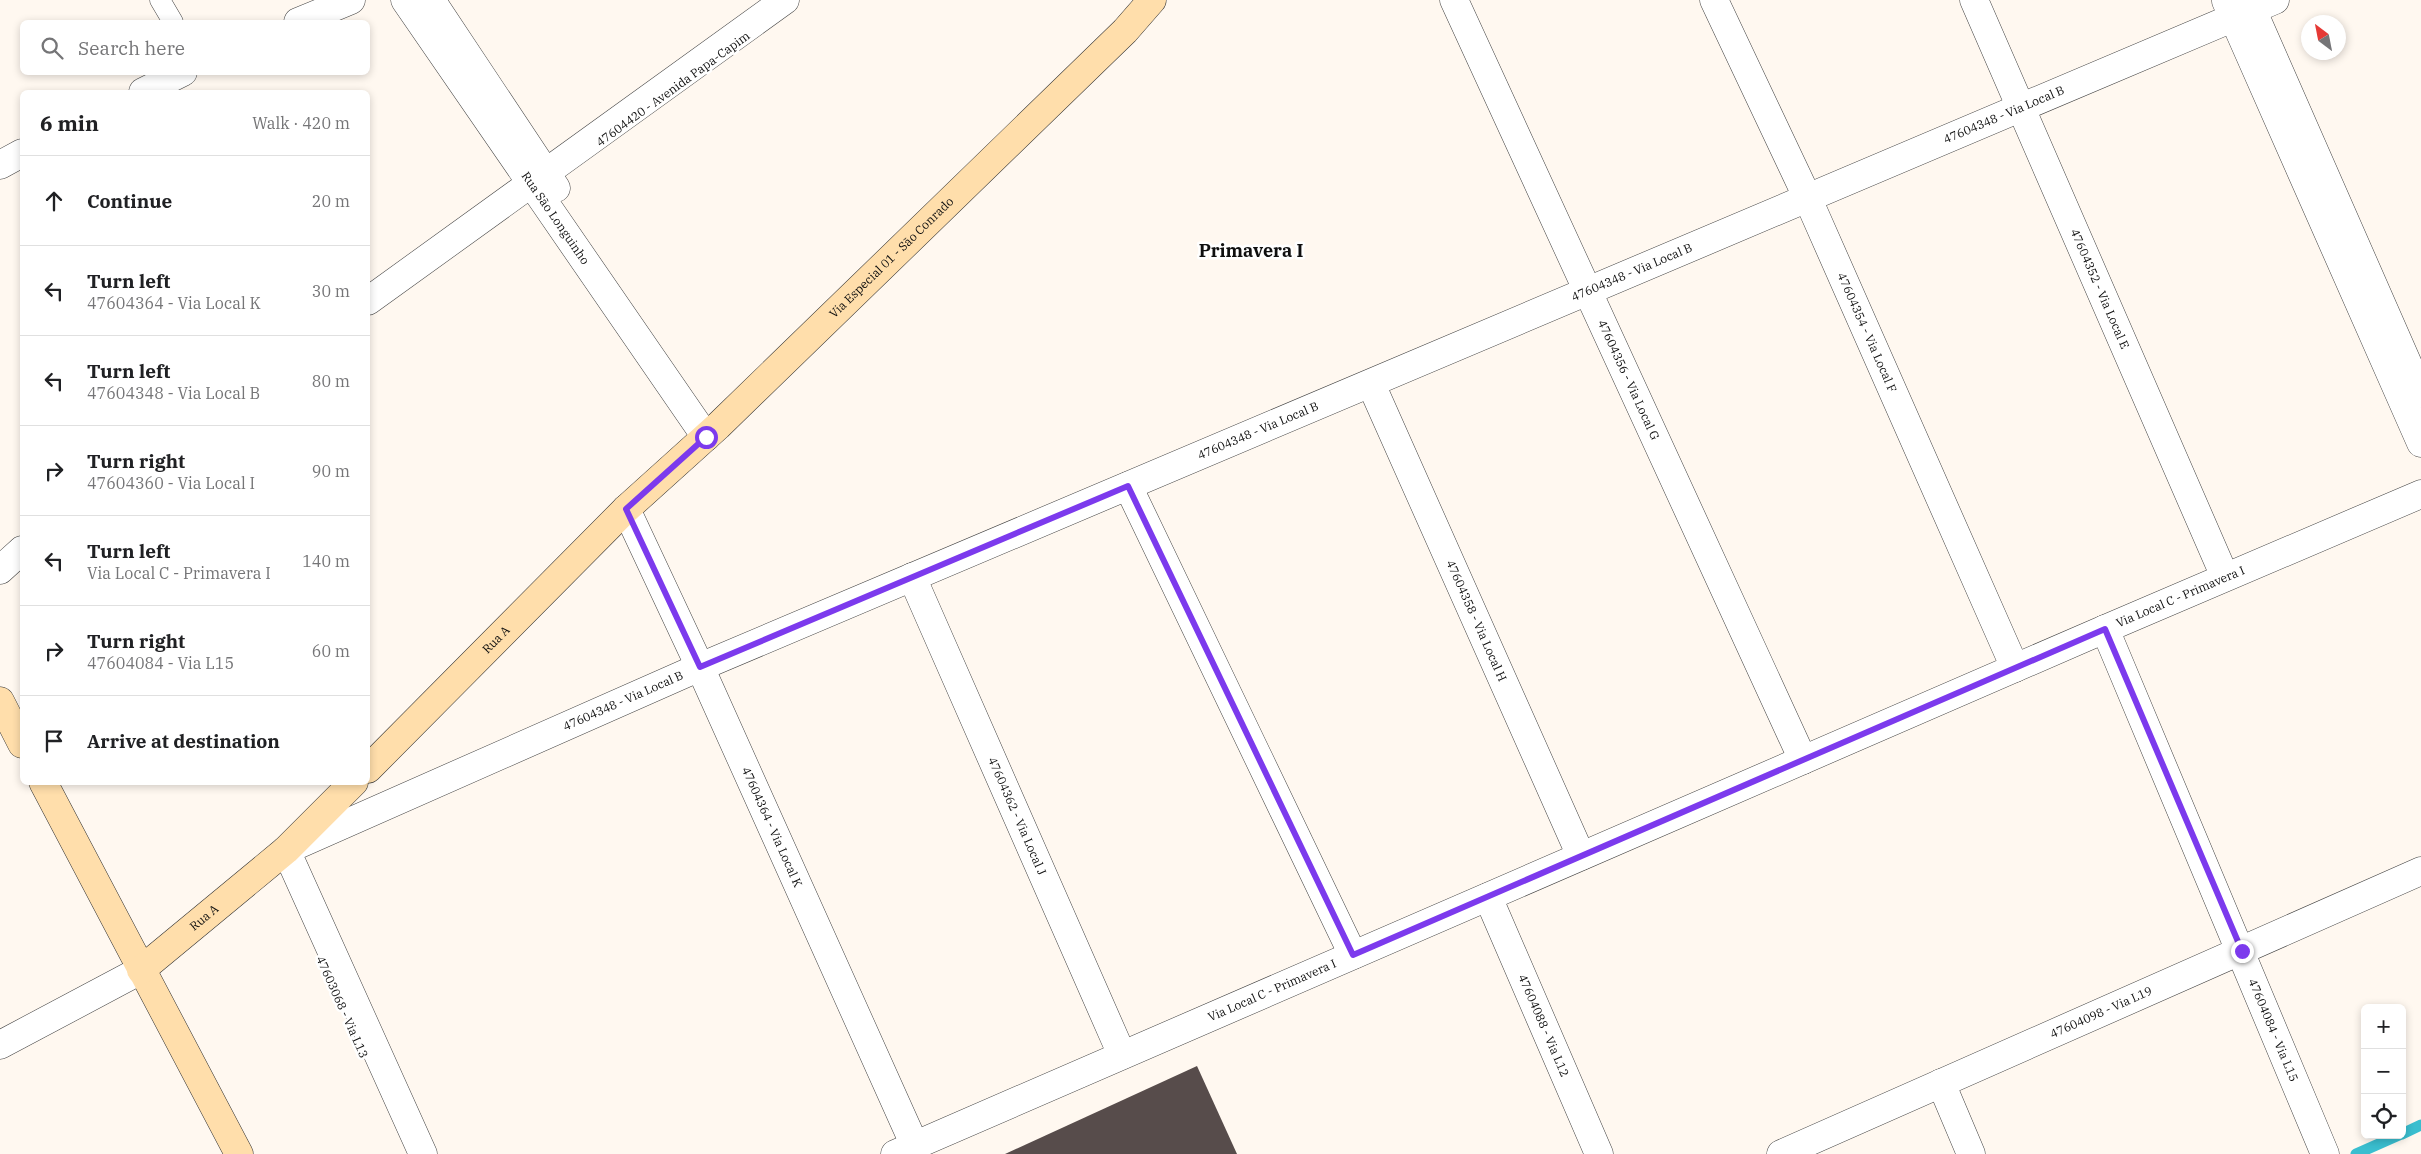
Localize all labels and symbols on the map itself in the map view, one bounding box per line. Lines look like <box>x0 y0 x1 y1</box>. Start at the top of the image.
north arrow <box>2301 15 2346 60</box>
street label: 47604420 - Avenida Papa-Capim <box>593 27 753 149</box>
street label: 47604348 - Via Local B <box>1941 82 2066 147</box>
street label: Rua São Longuinho <box>519 169 593 267</box>
street label: Via Especial 01 - São Conrado <box>826 193 957 321</box>
street label: 47604352 - Via Local E <box>2067 226 2133 351</box>
district label: Primavera I <box>1199 239 1303 262</box>
street label: 47604348 - Via Local B <box>1569 240 1694 304</box>
street label: 47604354 - Via Local F <box>1834 270 1900 395</box>
street label: 47604356 - Via Local G <box>1595 317 1663 442</box>
street label: 47604348 - Via Local B <box>1195 398 1321 463</box>
route start <box>695 426 718 449</box>
street label: 47604358 - Via Local H <box>1443 557 1510 684</box>
street label: Via Local C - Primavera I <box>2114 562 2247 630</box>
street label: Rua A <box>479 622 513 656</box>
street label: 47604348 - Via Local B <box>560 667 685 734</box>
street label: 47604362 - Via Local J <box>985 754 1050 877</box>
street label: 47604364 - Via Local K <box>739 764 806 890</box>
street label: Rua A <box>186 901 222 934</box>
route end <box>2231 940 2254 963</box>
street label: 47603068 - Via L13 <box>313 953 372 1060</box>
street label: Via Local C - Primavera I <box>1206 956 1338 1024</box>
street label: 47604088 - Via L12 <box>1515 972 1573 1079</box>
street label: 47604084 - Via L15 <box>2245 976 2302 1084</box>
street label: 47604098 - Via L19 <box>2047 983 2154 1041</box>

